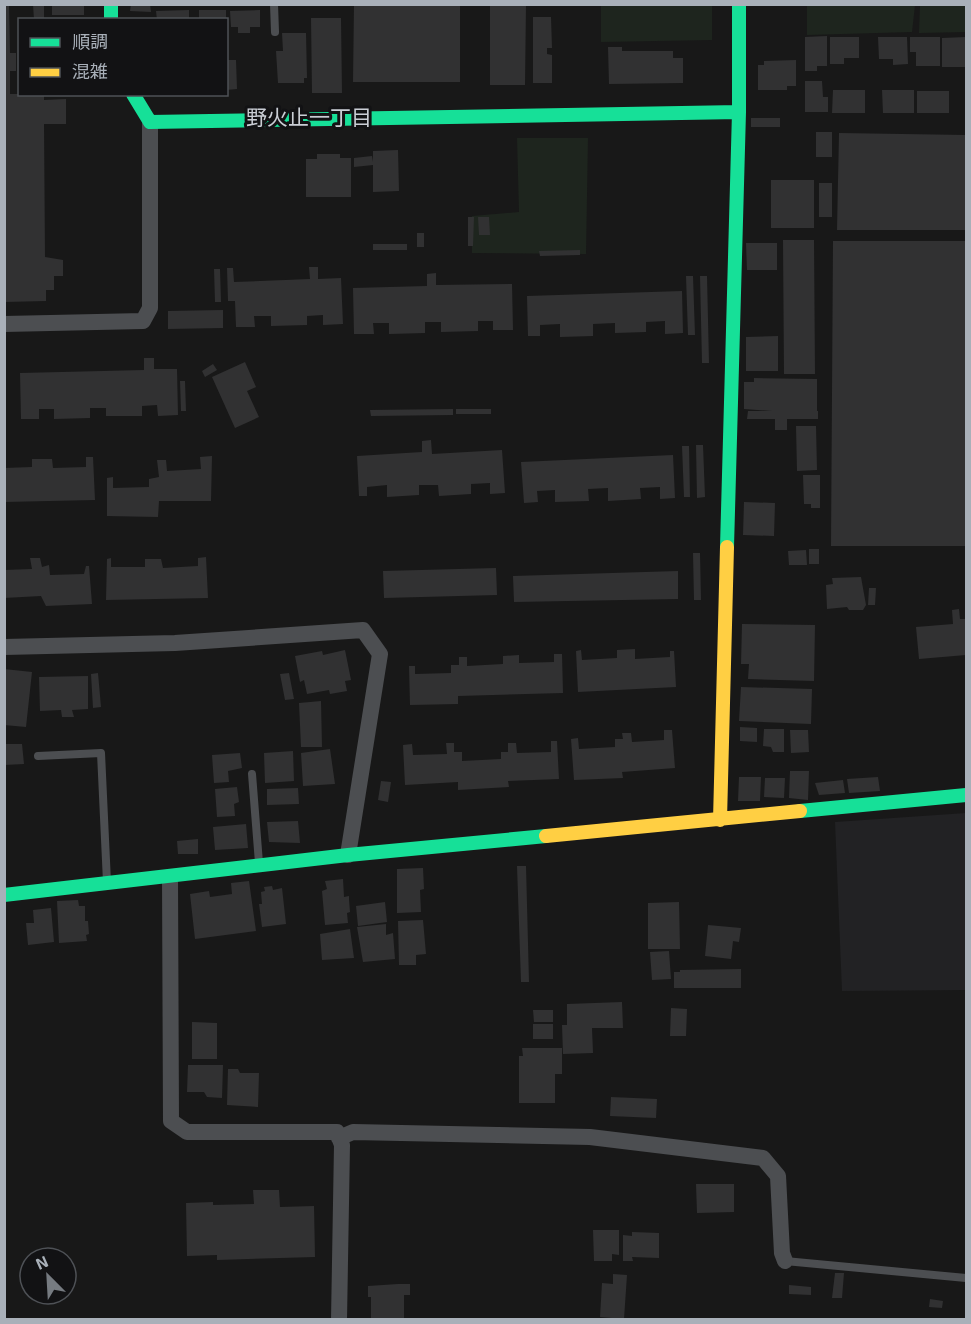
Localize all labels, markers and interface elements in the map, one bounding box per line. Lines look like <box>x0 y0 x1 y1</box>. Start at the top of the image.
legend <box>18 18 228 96</box>
text: 順調 <box>72 30 108 52</box>
text: 混雑 <box>72 60 108 82</box>
district label: 野火止一丁目 <box>246 104 372 129</box>
north arrow <box>18 1246 78 1306</box>
text: N <box>33 1251 51 1273</box>

